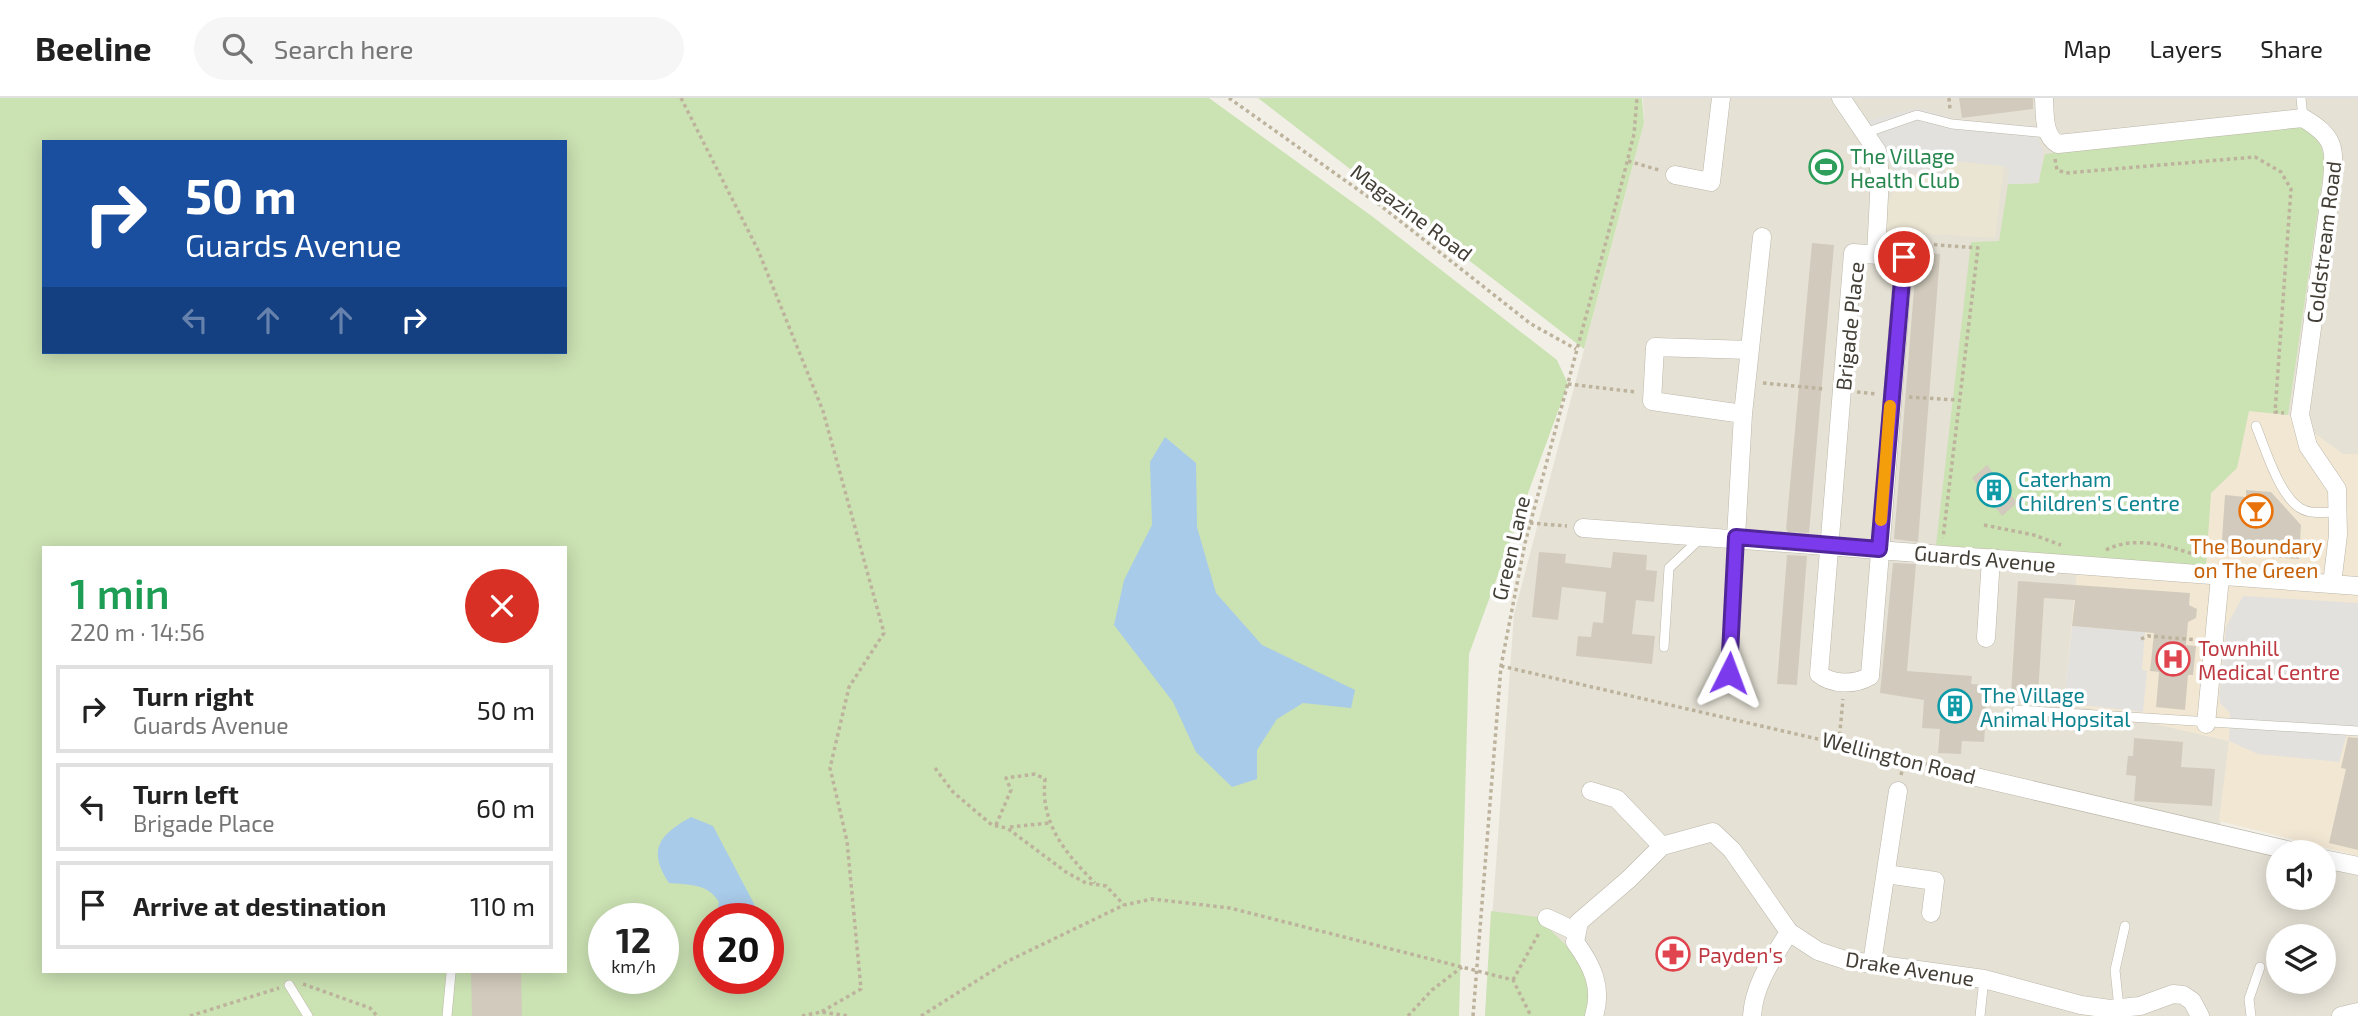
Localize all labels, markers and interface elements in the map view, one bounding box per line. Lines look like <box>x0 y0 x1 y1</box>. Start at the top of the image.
search box <box>194 17 684 80</box>
text: Beeline <box>35 28 152 68</box>
icon: search <box>218 29 256 67</box>
text: Search here <box>274 33 413 64</box>
text: Map <box>2063 34 2111 63</box>
text: Layers <box>2149 34 2222 63</box>
text: Share <box>2260 34 2323 63</box>
place label: The Village Health Club <box>1850 143 1960 192</box>
sports icon: The Village Health Club <box>1807 148 1845 186</box>
street label: Magazine Road <box>1346 158 1478 266</box>
street label: Coldstream Road <box>2301 159 2345 325</box>
text: 50 m <box>185 165 297 224</box>
icon: right <box>70 168 161 259</box>
text: Guards Avenue <box>185 225 402 263</box>
pin <box>1874 227 1934 287</box>
icon: arrive <box>1885 238 1923 276</box>
street label: Brigade Place <box>1830 260 1868 392</box>
icon: left <box>176 301 214 339</box>
icon: ahead <box>249 301 287 339</box>
icon: ahead <box>322 301 360 339</box>
icon: right <box>395 301 433 339</box>
place label: Caterham Children's Centre <box>2018 466 2180 515</box>
building icon: Caterham Children's Centre <box>1975 471 2013 509</box>
bar icon: The Boundary on The Green <box>2237 492 2275 530</box>
street label: Green Lane <box>1486 493 1534 603</box>
place label: The Boundary on The Green <box>2190 533 2322 582</box>
street label: Guards Avenue <box>1913 539 2057 577</box>
text: 1 min <box>70 567 170 617</box>
button: close <box>465 569 539 643</box>
text: 220 m · 14:56 <box>70 618 205 646</box>
place label: Townhill Medical Centre <box>2198 635 2340 684</box>
position arrow <box>1692 636 1766 710</box>
hospital icon: Townhill Medical Centre <box>2154 640 2192 678</box>
text: Turn right <box>133 680 254 711</box>
place label: The Village Animal Hopsital <box>1980 682 2131 731</box>
building icon: The Village Animal Hopsital <box>1936 687 1974 725</box>
icon: right <box>74 690 112 728</box>
text: 50 m <box>477 694 535 725</box>
text: Guards Avenue <box>133 711 289 739</box>
street label: Wellington Road <box>1820 726 1978 788</box>
text: Turn left <box>133 778 239 809</box>
icon: left <box>74 788 112 826</box>
text: 60 m <box>476 792 535 823</box>
text: Brigade Place <box>133 809 275 837</box>
map controls <box>2266 840 2336 994</box>
button: sound <box>2266 840 2336 910</box>
icon: arrive <box>74 886 112 924</box>
text: Arrive at destination <box>133 890 386 921</box>
text: 110 m <box>470 890 535 921</box>
speed limit sign: 20 <box>693 903 784 994</box>
text: 12 <box>616 918 651 960</box>
button: layers <box>2266 924 2336 994</box>
pharmacy icon: Payden's <box>1654 935 1692 973</box>
place label: Payden's <box>1698 942 1783 967</box>
street label: Drake Avenue <box>1844 945 1976 991</box>
text: km/h <box>611 955 656 977</box>

